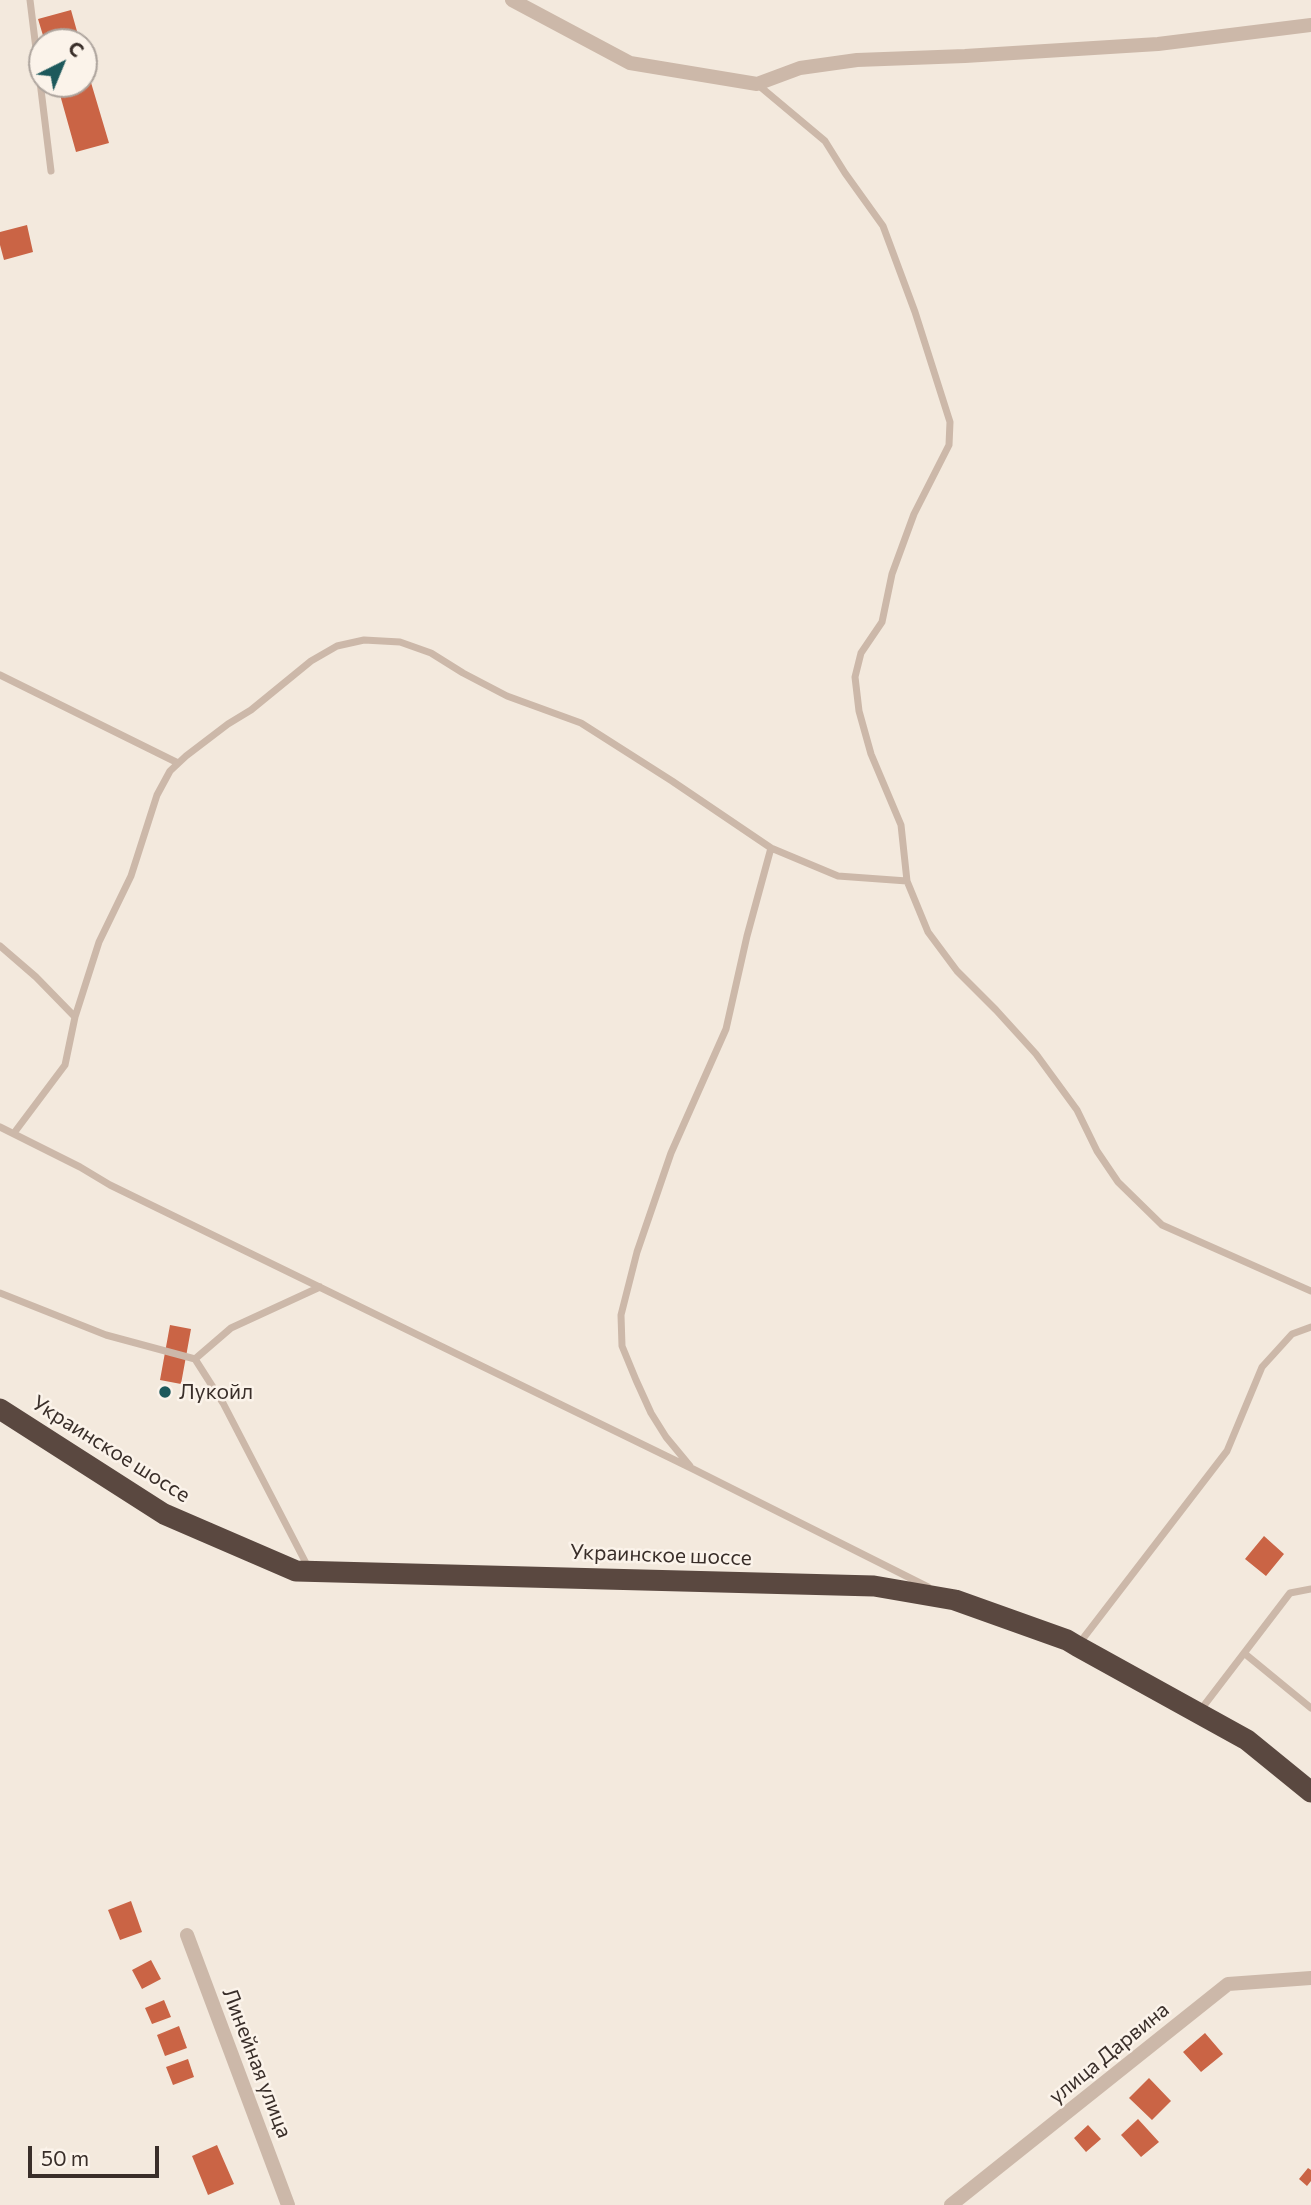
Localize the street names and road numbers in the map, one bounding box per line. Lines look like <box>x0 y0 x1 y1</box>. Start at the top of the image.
street label: Украинское шоссе <box>27 1390 195 1508</box>
street label: Украинское шоссе <box>570 1539 752 1571</box>
street label: Линейная улица <box>217 1985 297 2141</box>
street label: улица Дарвина <box>1044 1997 1174 2109</box>

